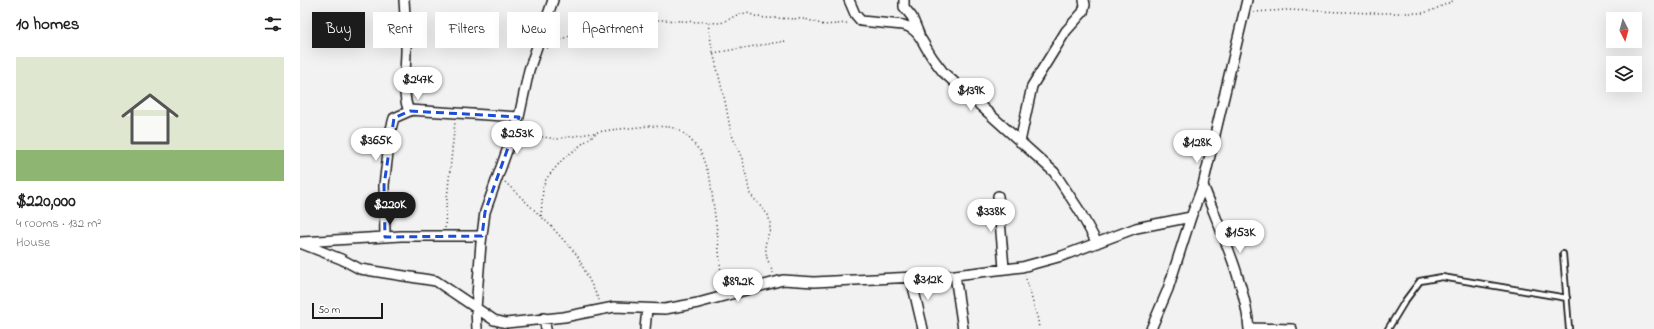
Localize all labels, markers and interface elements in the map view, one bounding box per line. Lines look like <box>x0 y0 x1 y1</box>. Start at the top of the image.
text: 10 homes <box>16 12 79 37</box>
chip: Buy <box>312 12 365 48</box>
chip: Rent <box>373 12 427 48</box>
chip: Filters <box>435 12 499 48</box>
chip: New <box>507 12 560 48</box>
chip: Apartment <box>568 12 658 48</box>
north arrow <box>1606 12 1642 48</box>
map controls <box>1606 12 1642 92</box>
icon: filters <box>262 13 284 35</box>
button: layers <box>1606 56 1642 92</box>
pin: $247K <box>390 67 446 101</box>
text: $247K <box>402 70 434 89</box>
pin: $139K <box>943 78 999 112</box>
text: $139K <box>957 81 985 100</box>
icon: home <box>114 83 186 155</box>
pin: $253K <box>489 121 545 155</box>
text: $253K <box>500 124 534 143</box>
pin: $365K <box>348 128 404 162</box>
pin: $128K <box>1169 130 1225 164</box>
text: $365K <box>360 131 392 150</box>
text: $128K <box>1182 133 1212 152</box>
text: $220,000 <box>16 189 75 214</box>
pin: $220K <box>362 192 418 226</box>
text: $220K <box>374 195 406 214</box>
pin: $338K <box>963 199 1019 233</box>
text: $338K <box>976 202 1006 221</box>
text: 4 rooms · 132 m² <box>16 214 101 233</box>
pin: $153K <box>1212 220 1268 254</box>
text: $153K <box>1224 223 1256 242</box>
text: House <box>16 233 50 252</box>
pin: $312K <box>900 267 956 301</box>
pin: $89.2K <box>705 269 771 303</box>
text: $312K <box>913 270 943 289</box>
text: $89.2K <box>722 272 754 291</box>
scale bar <box>312 301 383 320</box>
text: 50 m <box>318 302 340 318</box>

